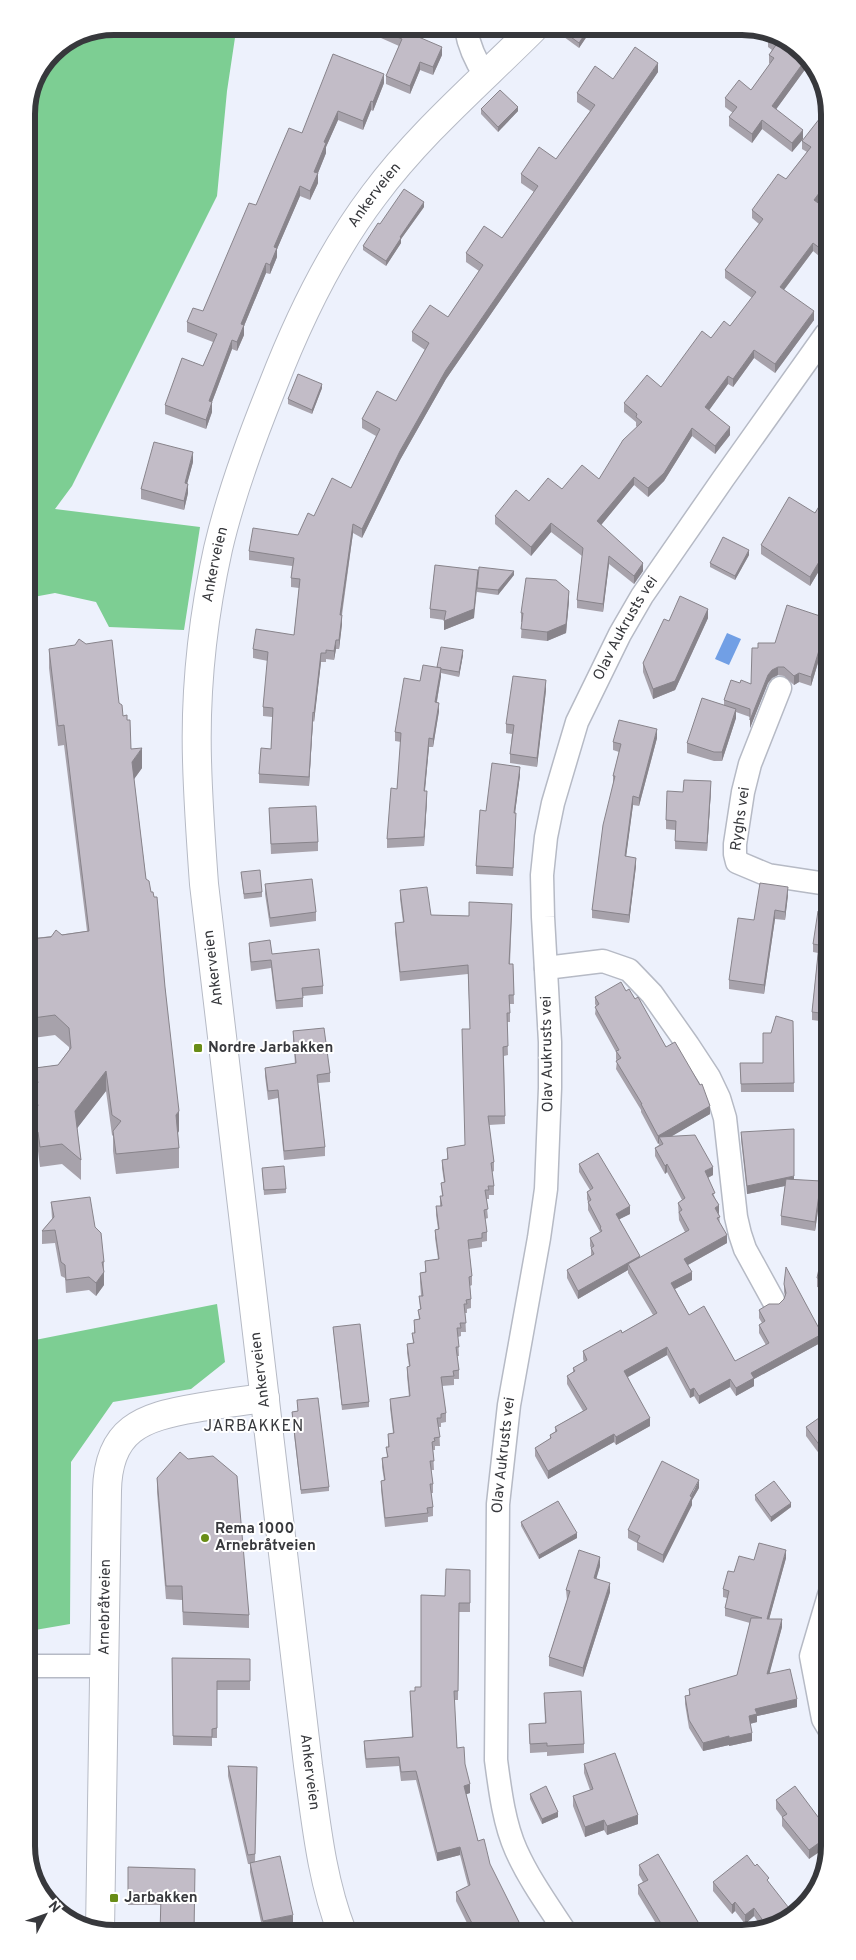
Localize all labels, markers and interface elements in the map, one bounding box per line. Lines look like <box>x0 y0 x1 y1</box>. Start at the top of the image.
street label: Ankerveien <box>344 159 405 231</box>
street label: Ankerveien <box>199 525 233 604</box>
street label: Olav Aukrusts vei <box>589 572 662 684</box>
street label: Ryghs vei <box>727 786 755 852</box>
street label: Ankerveien <box>200 929 228 1007</box>
street label: Olav Aukrusts vei <box>537 996 559 1112</box>
place label: Nordre Jarbakken <box>208 1039 333 1058</box>
marker: Nordre Jarbakken <box>192 1042 204 1054</box>
street label: Ankerveien <box>247 1331 275 1409</box>
street label: Olav Aukrusts vei <box>488 1396 520 1513</box>
district label: JARBAKKEN <box>204 1417 304 1437</box>
place label: Rema 1000 Arnebråtveien <box>215 1520 316 1556</box>
marker: Rema 1000 Arnebråtveien <box>199 1532 211 1544</box>
street label: Arnebråtveien <box>95 1559 115 1655</box>
street label: Ankerveien <box>295 1733 323 1811</box>
place label: Jarbakken <box>124 1889 198 1908</box>
north arrow <box>20 1890 70 1940</box>
marker: Jarbakken <box>108 1892 120 1904</box>
text: N <box>44 1898 63 1917</box>

